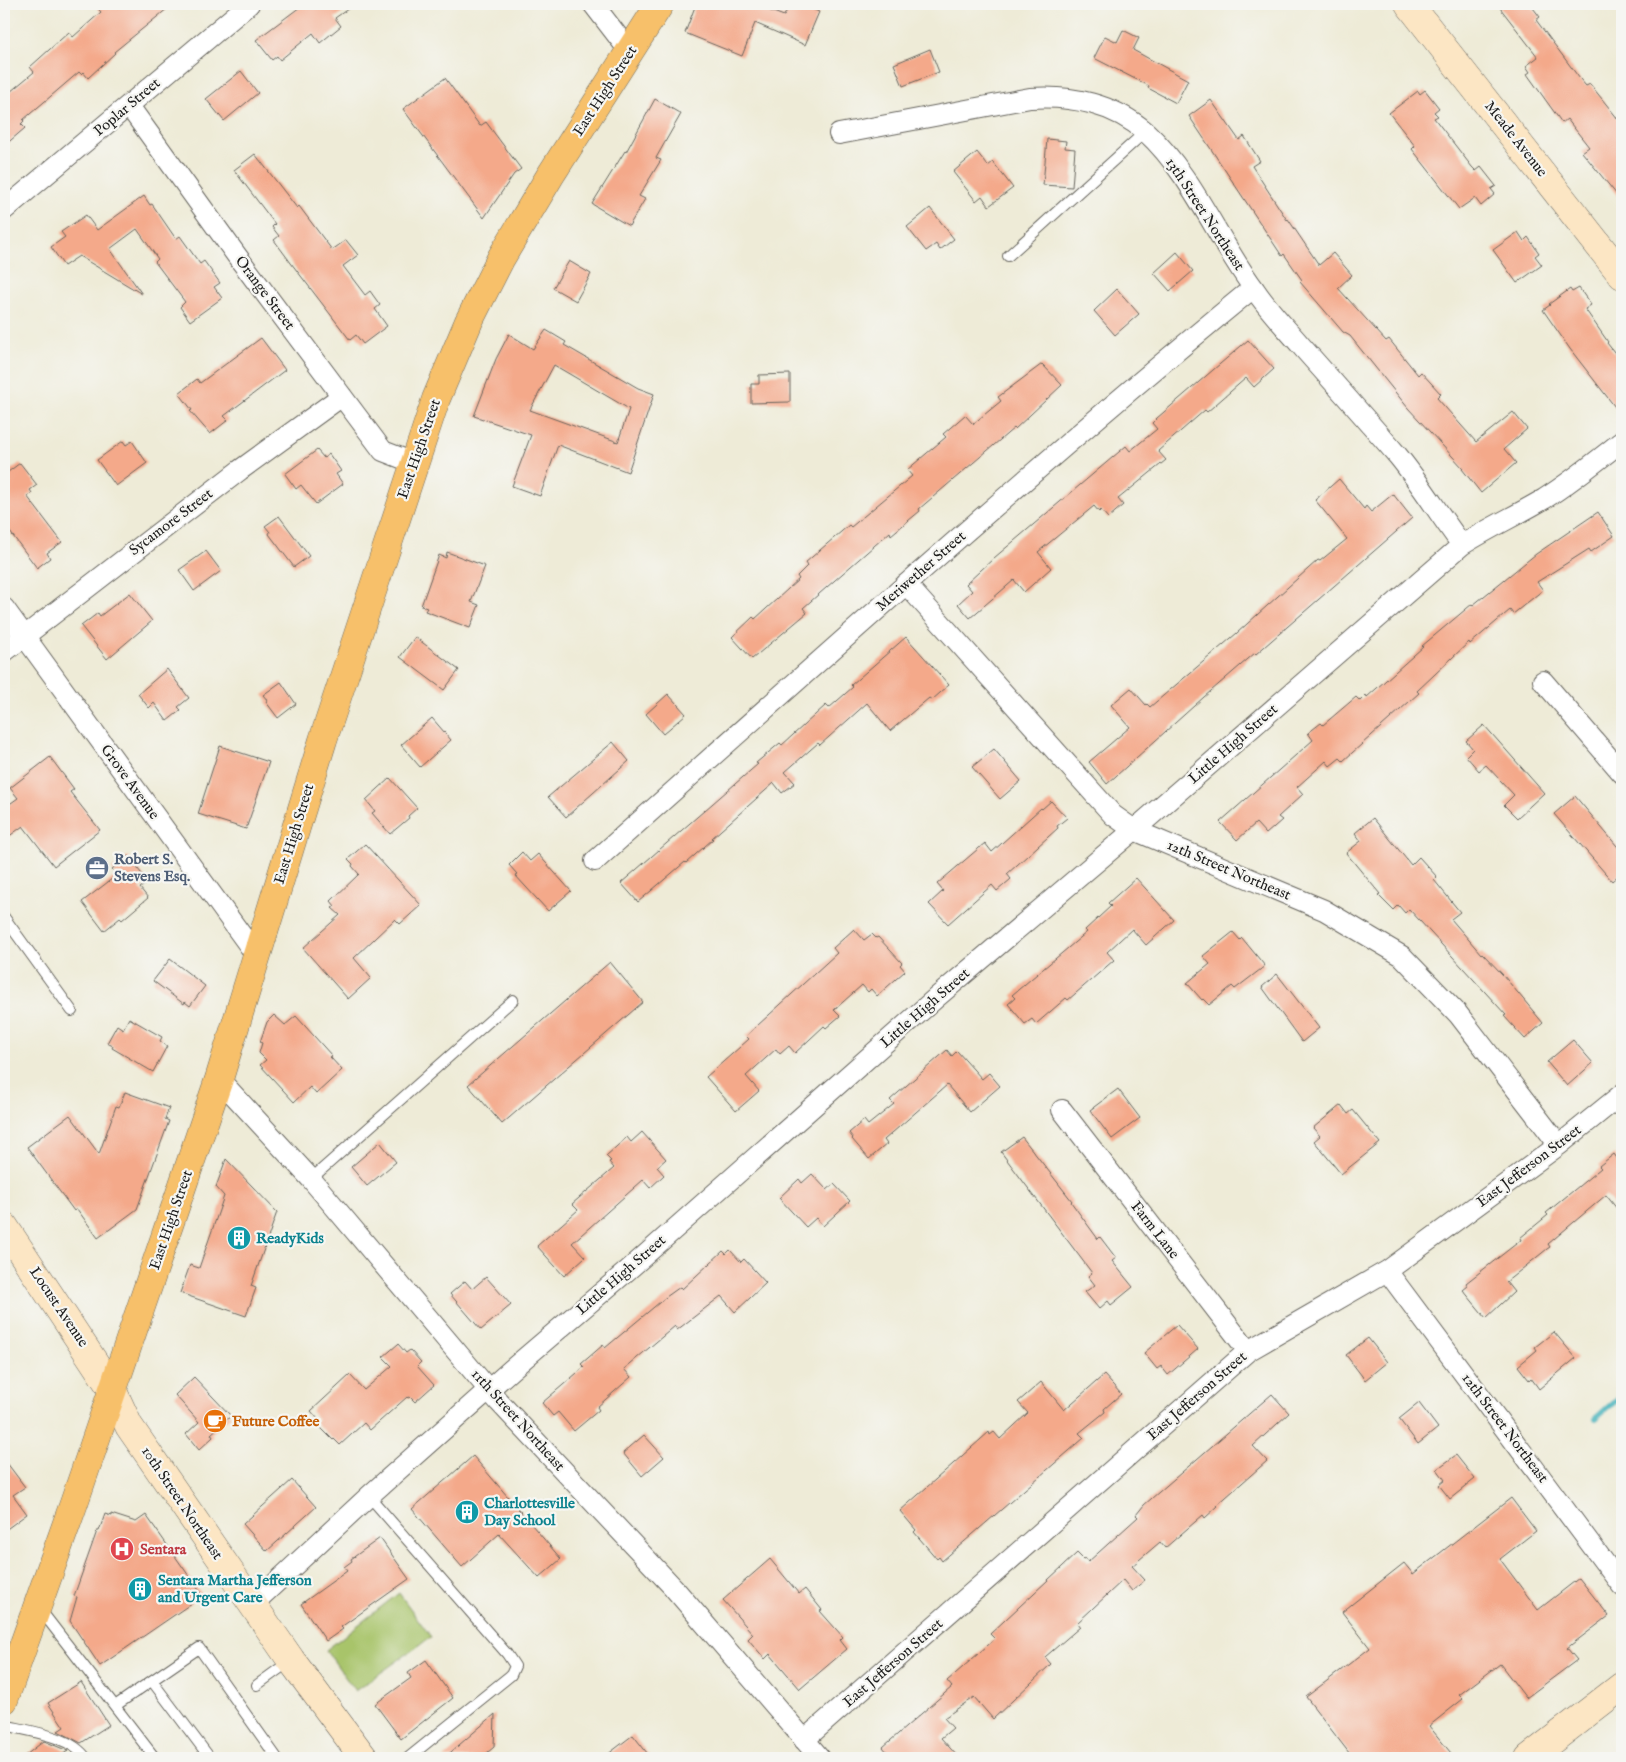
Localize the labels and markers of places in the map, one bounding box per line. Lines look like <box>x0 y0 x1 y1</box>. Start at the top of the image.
place label: Robert S. Stevens Esq. <box>114 850 190 886</box>
office icon: Robert S. Stevens Esq. <box>84 855 110 881</box>
building icon: ReadyKids <box>226 1225 252 1251</box>
place label: ReadyKids <box>256 1229 324 1248</box>
cafe icon: Future Coffee <box>202 1408 228 1434</box>
place label: Future Coffee <box>232 1412 319 1431</box>
place label: Charlottesville Day School <box>484 1494 575 1530</box>
building icon: Charlottesville Day School <box>454 1499 480 1525</box>
hospital icon: Sentara <box>109 1536 135 1562</box>
place label: Sentara <box>140 1540 187 1559</box>
place label: Sentara Martha Jefferson and Urgent Care <box>158 1571 312 1607</box>
building icon: Sentara Martha Jefferson and Urgent Care <box>127 1576 153 1602</box>

